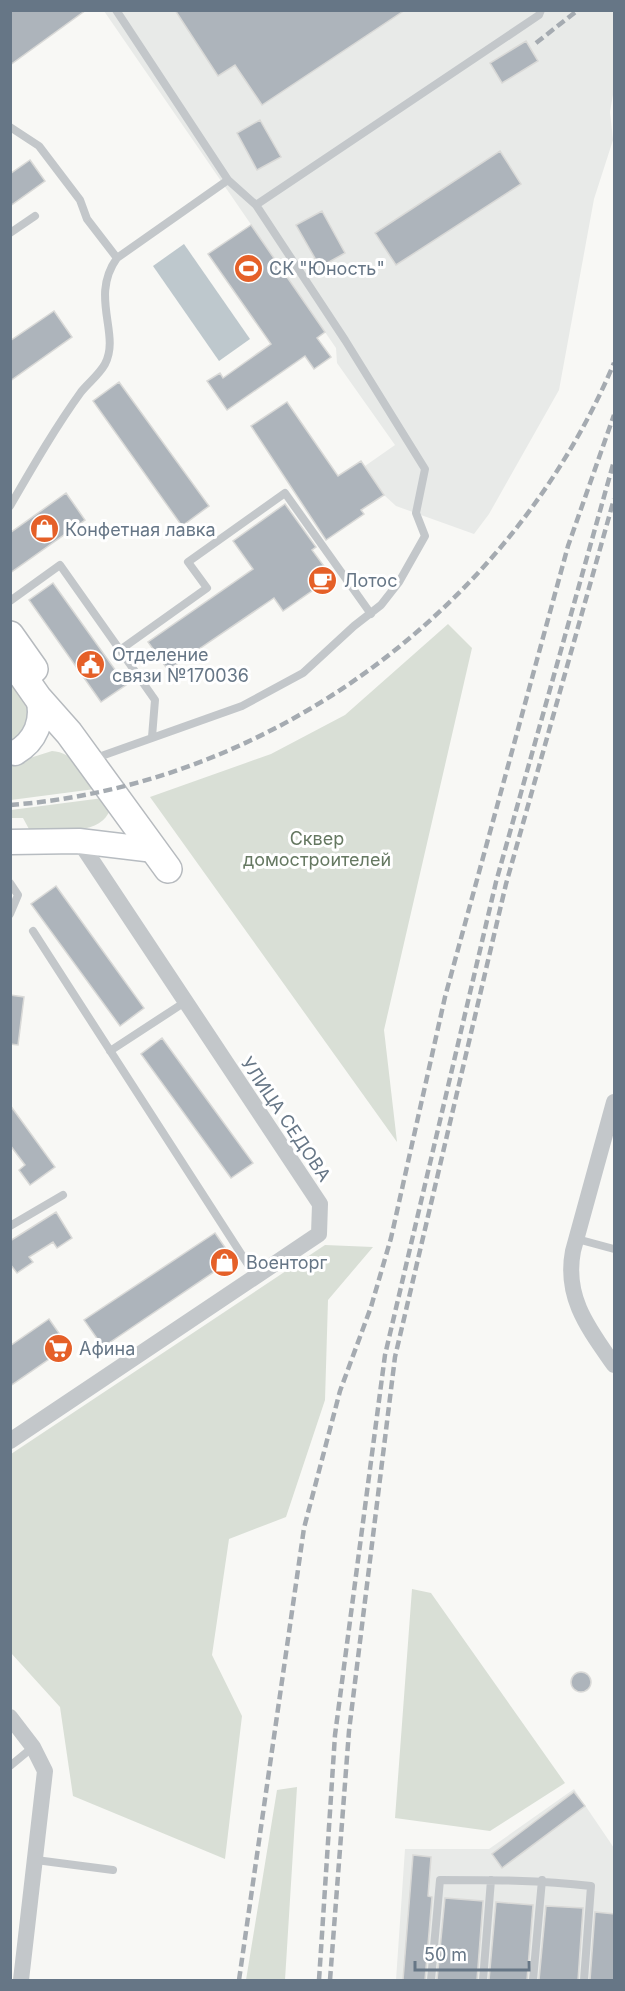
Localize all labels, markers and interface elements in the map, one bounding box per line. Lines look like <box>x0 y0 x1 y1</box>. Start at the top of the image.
sports icon: СК "Юность" <box>232 252 264 284</box>
place label: СК "Юность" <box>269 258 385 279</box>
shop icon: Конфетная лавка <box>28 513 60 545</box>
place label: Конфетная лавка <box>65 519 216 540</box>
cafe icon: Лотос <box>307 564 339 596</box>
place label: Лотос <box>344 570 397 591</box>
place label: Отделение связи №170036 <box>112 644 249 686</box>
public building icon: Отделение связи №170036 <box>75 648 107 680</box>
park label: Сквер домостроителей <box>243 828 391 870</box>
street label: УЛИЦА СЕДОВА <box>237 1053 335 1185</box>
shop icon: Военторг <box>209 1246 241 1278</box>
place label: Военторг <box>246 1252 328 1273</box>
supermarket icon: Афина <box>42 1332 74 1364</box>
place label: Афина <box>79 1338 135 1359</box>
scale bar <box>415 1934 529 1972</box>
text: 50 m <box>424 1944 467 1965</box>

